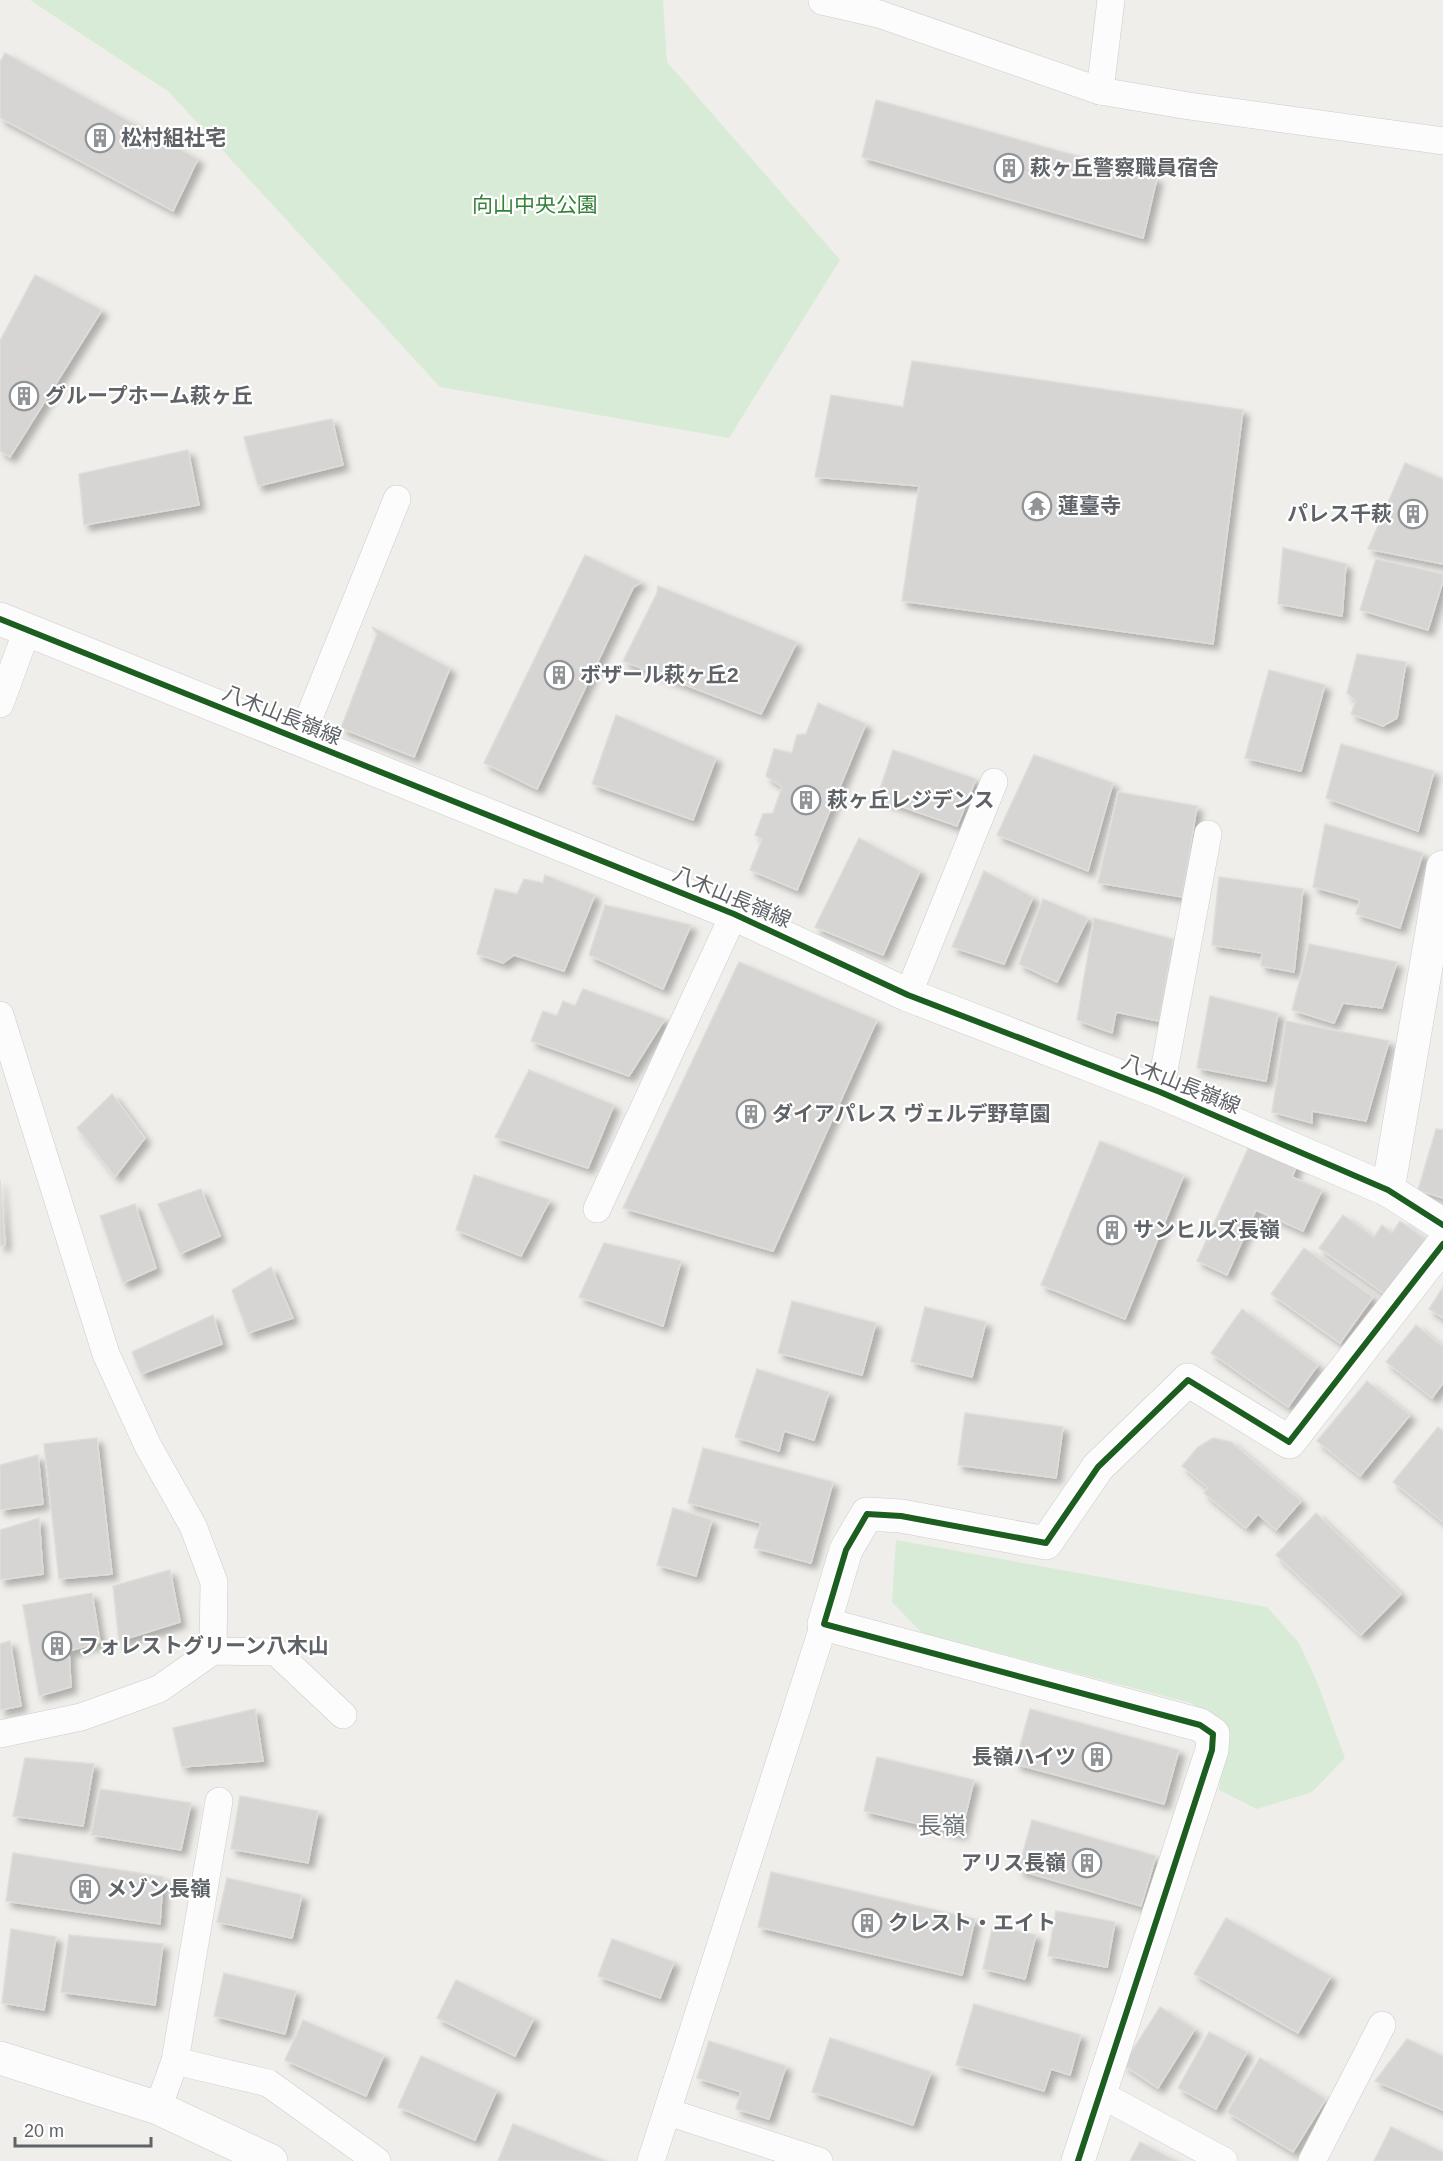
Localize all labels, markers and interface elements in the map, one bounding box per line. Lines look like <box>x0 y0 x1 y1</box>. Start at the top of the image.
building icon: 松村組社宅 <box>84 122 116 154</box>
place label: 松村組社宅 <box>121 126 226 149</box>
building icon: 萩ヶ丘警察職員宿舎 <box>993 152 1025 184</box>
place label: 萩ヶ丘警察職員宿舎 <box>1030 156 1219 179</box>
park label: 向山中央公園 <box>472 193 598 216</box>
building icon: グループホーム萩ヶ丘 <box>8 380 40 412</box>
place label: グループホーム萩ヶ丘 <box>45 384 253 407</box>
temple icon: 蓮臺寺 <box>1021 490 1053 522</box>
place label: 蓮臺寺 <box>1058 494 1121 517</box>
building icon: パレス千萩 <box>1397 498 1429 530</box>
place label: パレス千萩 <box>1287 502 1392 525</box>
building icon: ボザール萩ヶ丘2 <box>543 659 575 691</box>
place label: ボザール萩ヶ丘2 <box>580 663 739 686</box>
street label: 八木山長嶺線 <box>219 680 345 749</box>
building icon: 萩ヶ丘レジデンス <box>790 784 822 816</box>
place label: 萩ヶ丘レジデンス <box>827 788 995 811</box>
street label: 八木山長嶺線 <box>670 861 795 932</box>
street label: 八木山長嶺線 <box>1118 1049 1244 1118</box>
building icon: ダイアパレス ヴェルデ野草園 <box>735 1098 767 1130</box>
place label: ダイアパレス ヴェルデ野草園 <box>772 1102 1050 1125</box>
building icon: サンヒルズ長嶺 <box>1096 1214 1128 1246</box>
place label: サンヒルズ長嶺 <box>1133 1218 1280 1241</box>
building icon: フォレストグリーン八木山 <box>41 1630 73 1662</box>
place label: フォレストグリーン八木山 <box>78 1634 329 1657</box>
building icon: 長嶺ハイツ <box>1081 1741 1113 1773</box>
place label: 長嶺ハイツ <box>971 1745 1076 1768</box>
district label: 長嶺 <box>918 1812 966 1839</box>
building icon: アリス長嶺 <box>1071 1847 1103 1879</box>
place label: アリス長嶺 <box>961 1851 1066 1874</box>
building icon: メゾン長嶺 <box>69 1873 101 1905</box>
place label: メゾン長嶺 <box>106 1877 211 1900</box>
building icon: クレスト・エイト <box>851 1907 883 1939</box>
place label: クレスト・エイト <box>888 1911 1056 1934</box>
scale bar <box>15 2110 152 2148</box>
text: 20 m <box>24 2121 64 2141</box>

